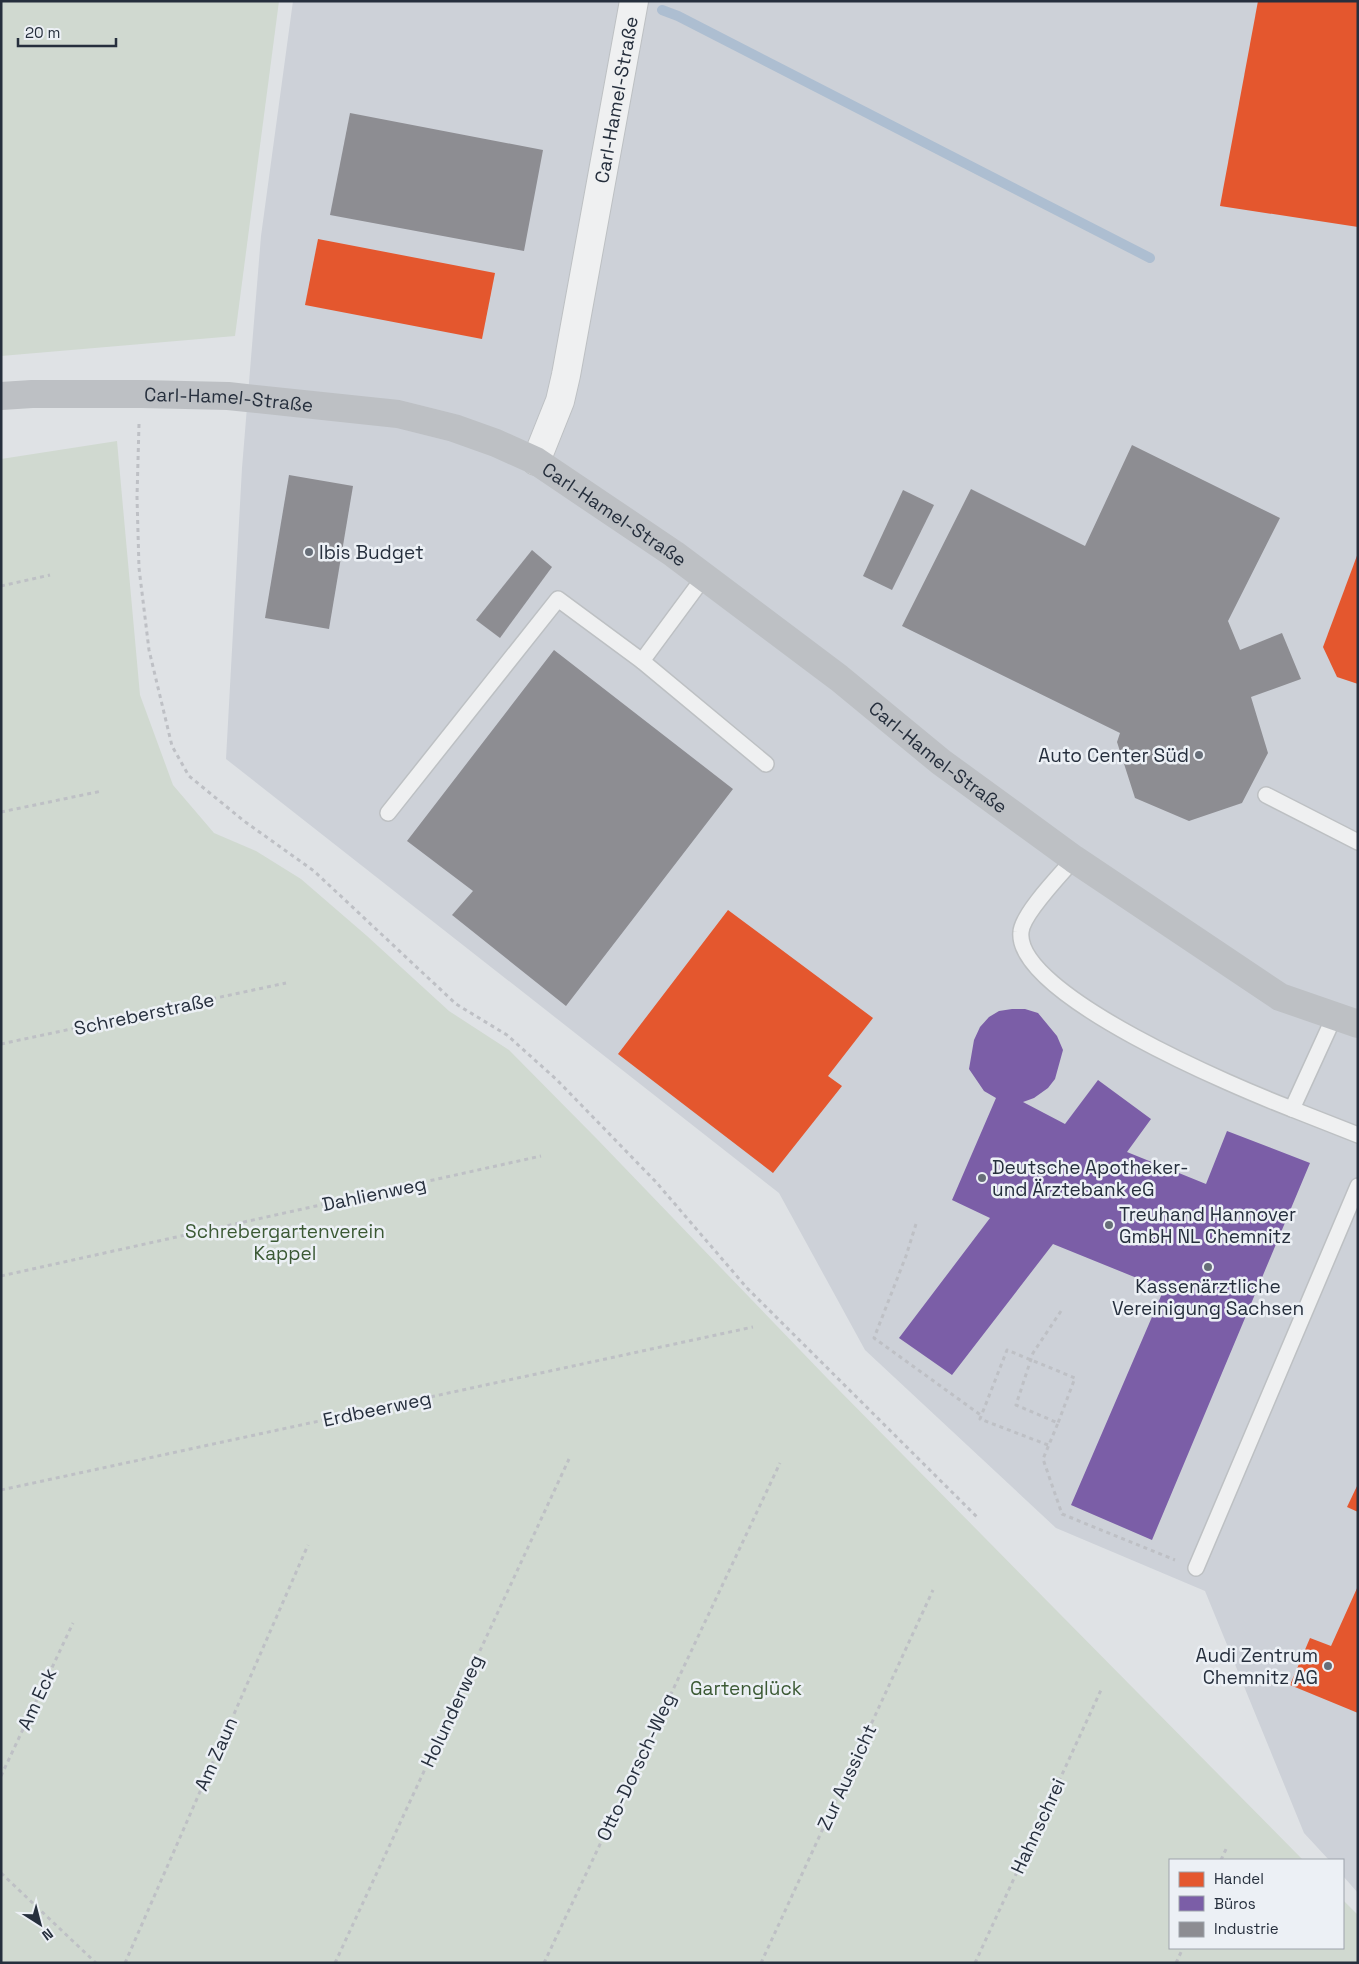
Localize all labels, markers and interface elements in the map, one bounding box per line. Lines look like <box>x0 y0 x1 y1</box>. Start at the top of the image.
street label: Carl-Hamel-Straße <box>589 14 643 185</box>
scale bar <box>18 15 115 47</box>
text: 20 m <box>25 23 60 42</box>
street label: Carl-Hamel-Straße <box>144 382 314 417</box>
street label: Carl-Hamel-Straße <box>537 456 692 572</box>
place label: Ibis Budget <box>319 540 424 565</box>
marker: Ibis Budget <box>303 546 315 558</box>
street label: Carl-Hamel-Straße <box>864 695 1013 819</box>
place label: Auto Center Süd <box>1038 743 1189 768</box>
marker: Auto Center Süd <box>1193 749 1205 761</box>
street label: Schreberstraße <box>72 987 216 1041</box>
place label: Deutsche Apotheker- und Ärztebank eG <box>992 1155 1189 1202</box>
street label: Dahlienweg <box>320 1171 428 1217</box>
marker: Deutsche Apotheker- und Ärztebank eG <box>976 1172 988 1184</box>
place label: Treuhand Hannover GmbH NL Chemnitz <box>1119 1202 1296 1249</box>
park label: Schrebergartenverein Kappel <box>185 1219 385 1266</box>
marker: Treuhand Hannover GmbH NL Chemnitz <box>1103 1219 1115 1231</box>
marker: Kassenärztliche Vereinigung Sachsen <box>1202 1261 1214 1273</box>
place label: Kassenärztliche Vereinigung Sachsen <box>1112 1274 1304 1321</box>
street label: Erdbeerweg <box>321 1385 433 1433</box>
place label: Audi Zentrum Chemnitz AG <box>1195 1643 1318 1690</box>
street label: Holunderweg <box>415 1651 489 1771</box>
marker: Audi Zentrum Chemnitz AG <box>1322 1660 1334 1672</box>
street label: Am Eck <box>12 1664 62 1734</box>
park label: Gartenglück <box>690 1676 802 1701</box>
street label: Otto-Dorsch-Weg <box>591 1689 681 1845</box>
street label: Am Zaun <box>189 1713 243 1795</box>
street label: Zur Aussicht <box>812 1720 882 1834</box>
street label: Hahnschrei <box>1005 1774 1071 1878</box>
legend <box>1169 1859 1344 1949</box>
text: Handel <box>1214 1869 1264 1888</box>
text: Büros <box>1214 1894 1256 1913</box>
north arrow <box>15 1899 65 1949</box>
text: Industrie <box>1214 1919 1279 1938</box>
text: N <box>39 1924 57 1945</box>

